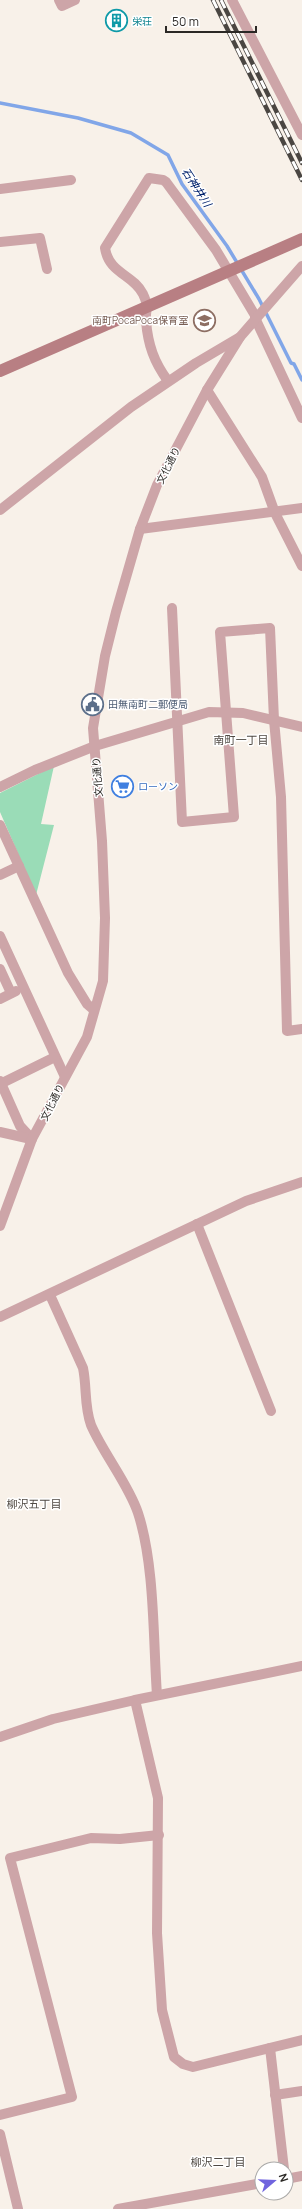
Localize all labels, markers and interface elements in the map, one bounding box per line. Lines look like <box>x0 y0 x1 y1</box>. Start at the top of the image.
building icon: 栄荘 <box>104 8 130 34</box>
scale bar <box>166 8 256 34</box>
text: 50 m <box>172 13 199 30</box>
place label: 栄荘 <box>132 14 152 28</box>
water label: 石神井川 <box>179 164 216 210</box>
school or university icon: 南町PocaPoca保育室 <box>191 307 217 333</box>
place label: 南町PocaPoca保育室 <box>92 313 188 327</box>
street label: 文化通り <box>153 444 183 486</box>
public building icon: 田無南町二郵便局 <box>79 691 105 717</box>
place label: 田無南町二郵便局 <box>108 697 188 711</box>
district label: 南町一丁目 <box>214 732 269 747</box>
street label: 文化通り <box>89 757 105 797</box>
supermarket icon: ローソン <box>109 773 135 799</box>
place label: ローソン <box>138 779 178 793</box>
street label: 文化通り <box>37 1081 67 1123</box>
district label: 柳沢五丁目 <box>7 1496 62 1511</box>
district label: 柳沢二丁目 <box>191 2154 246 2169</box>
north arrow <box>254 2161 294 2201</box>
text: N <box>276 2171 292 2184</box>

